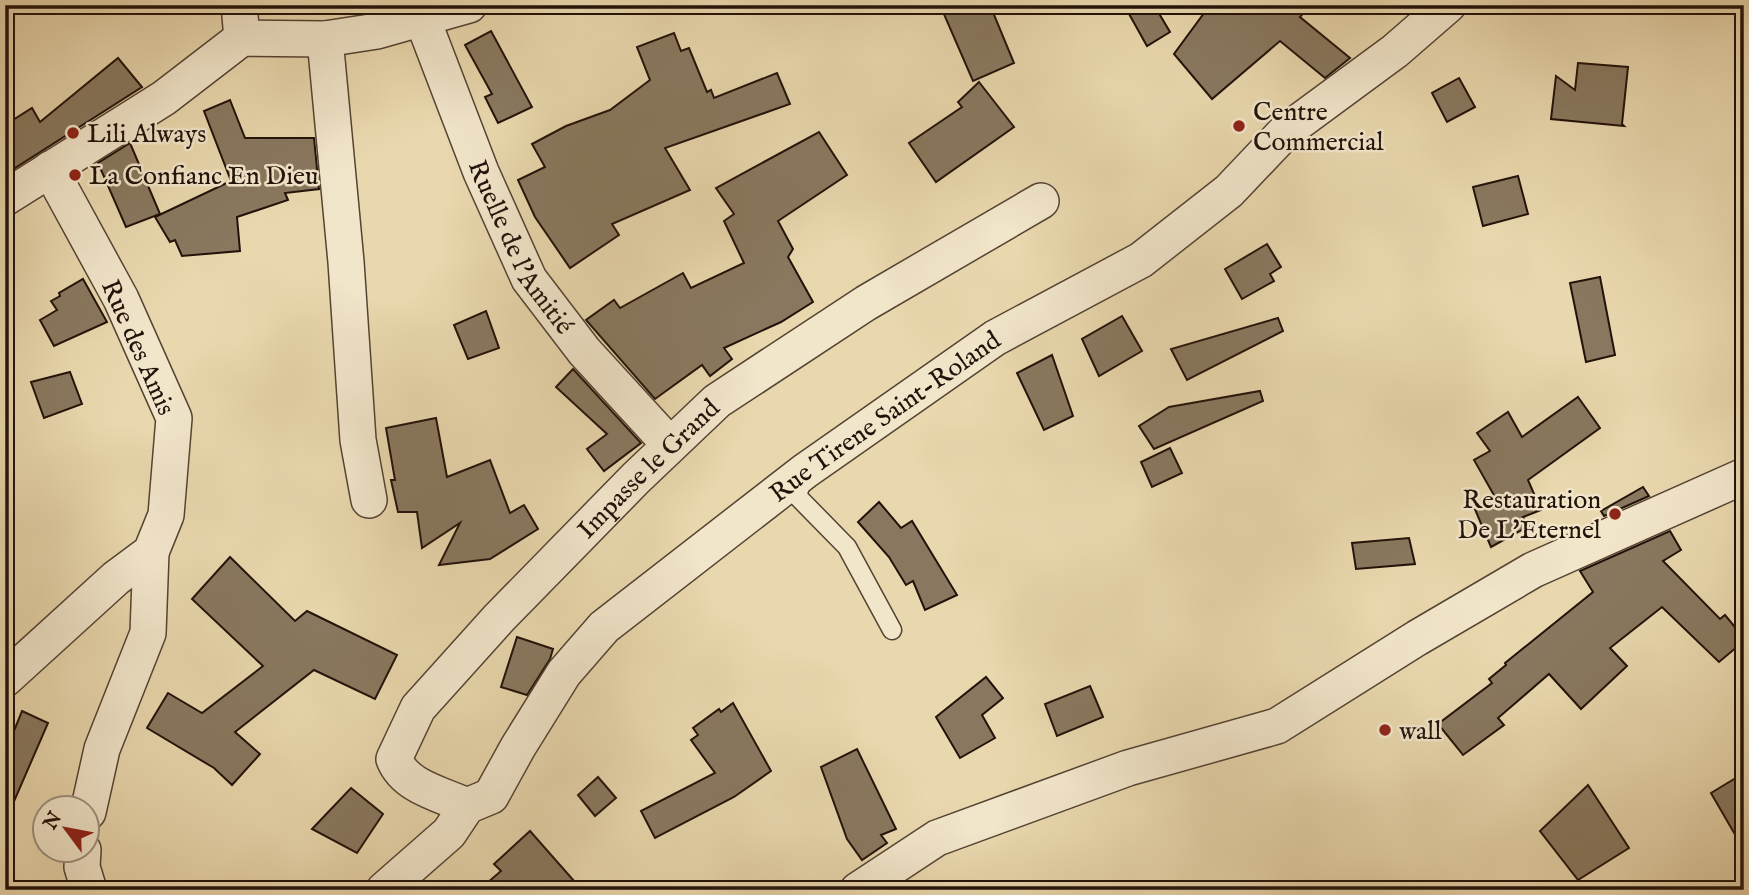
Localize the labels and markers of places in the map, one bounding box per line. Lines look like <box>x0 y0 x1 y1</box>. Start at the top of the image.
place label: Centre Commercial <box>1253 96 1385 159</box>
place label: Lili Always <box>87 118 206 151</box>
marker: Centre Commercial <box>1231 118 1247 134</box>
marker: Lili Always <box>65 125 81 141</box>
place label: La Confianc En Dieu <box>89 160 319 193</box>
marker: La Confianc En Dieu <box>67 167 83 183</box>
place label: Restauration De L'Eternel <box>1457 484 1602 547</box>
marker: Restauration De L'Eternel <box>1607 506 1623 522</box>
place label: wall <box>1399 715 1442 748</box>
marker: wall <box>1377 722 1393 738</box>

